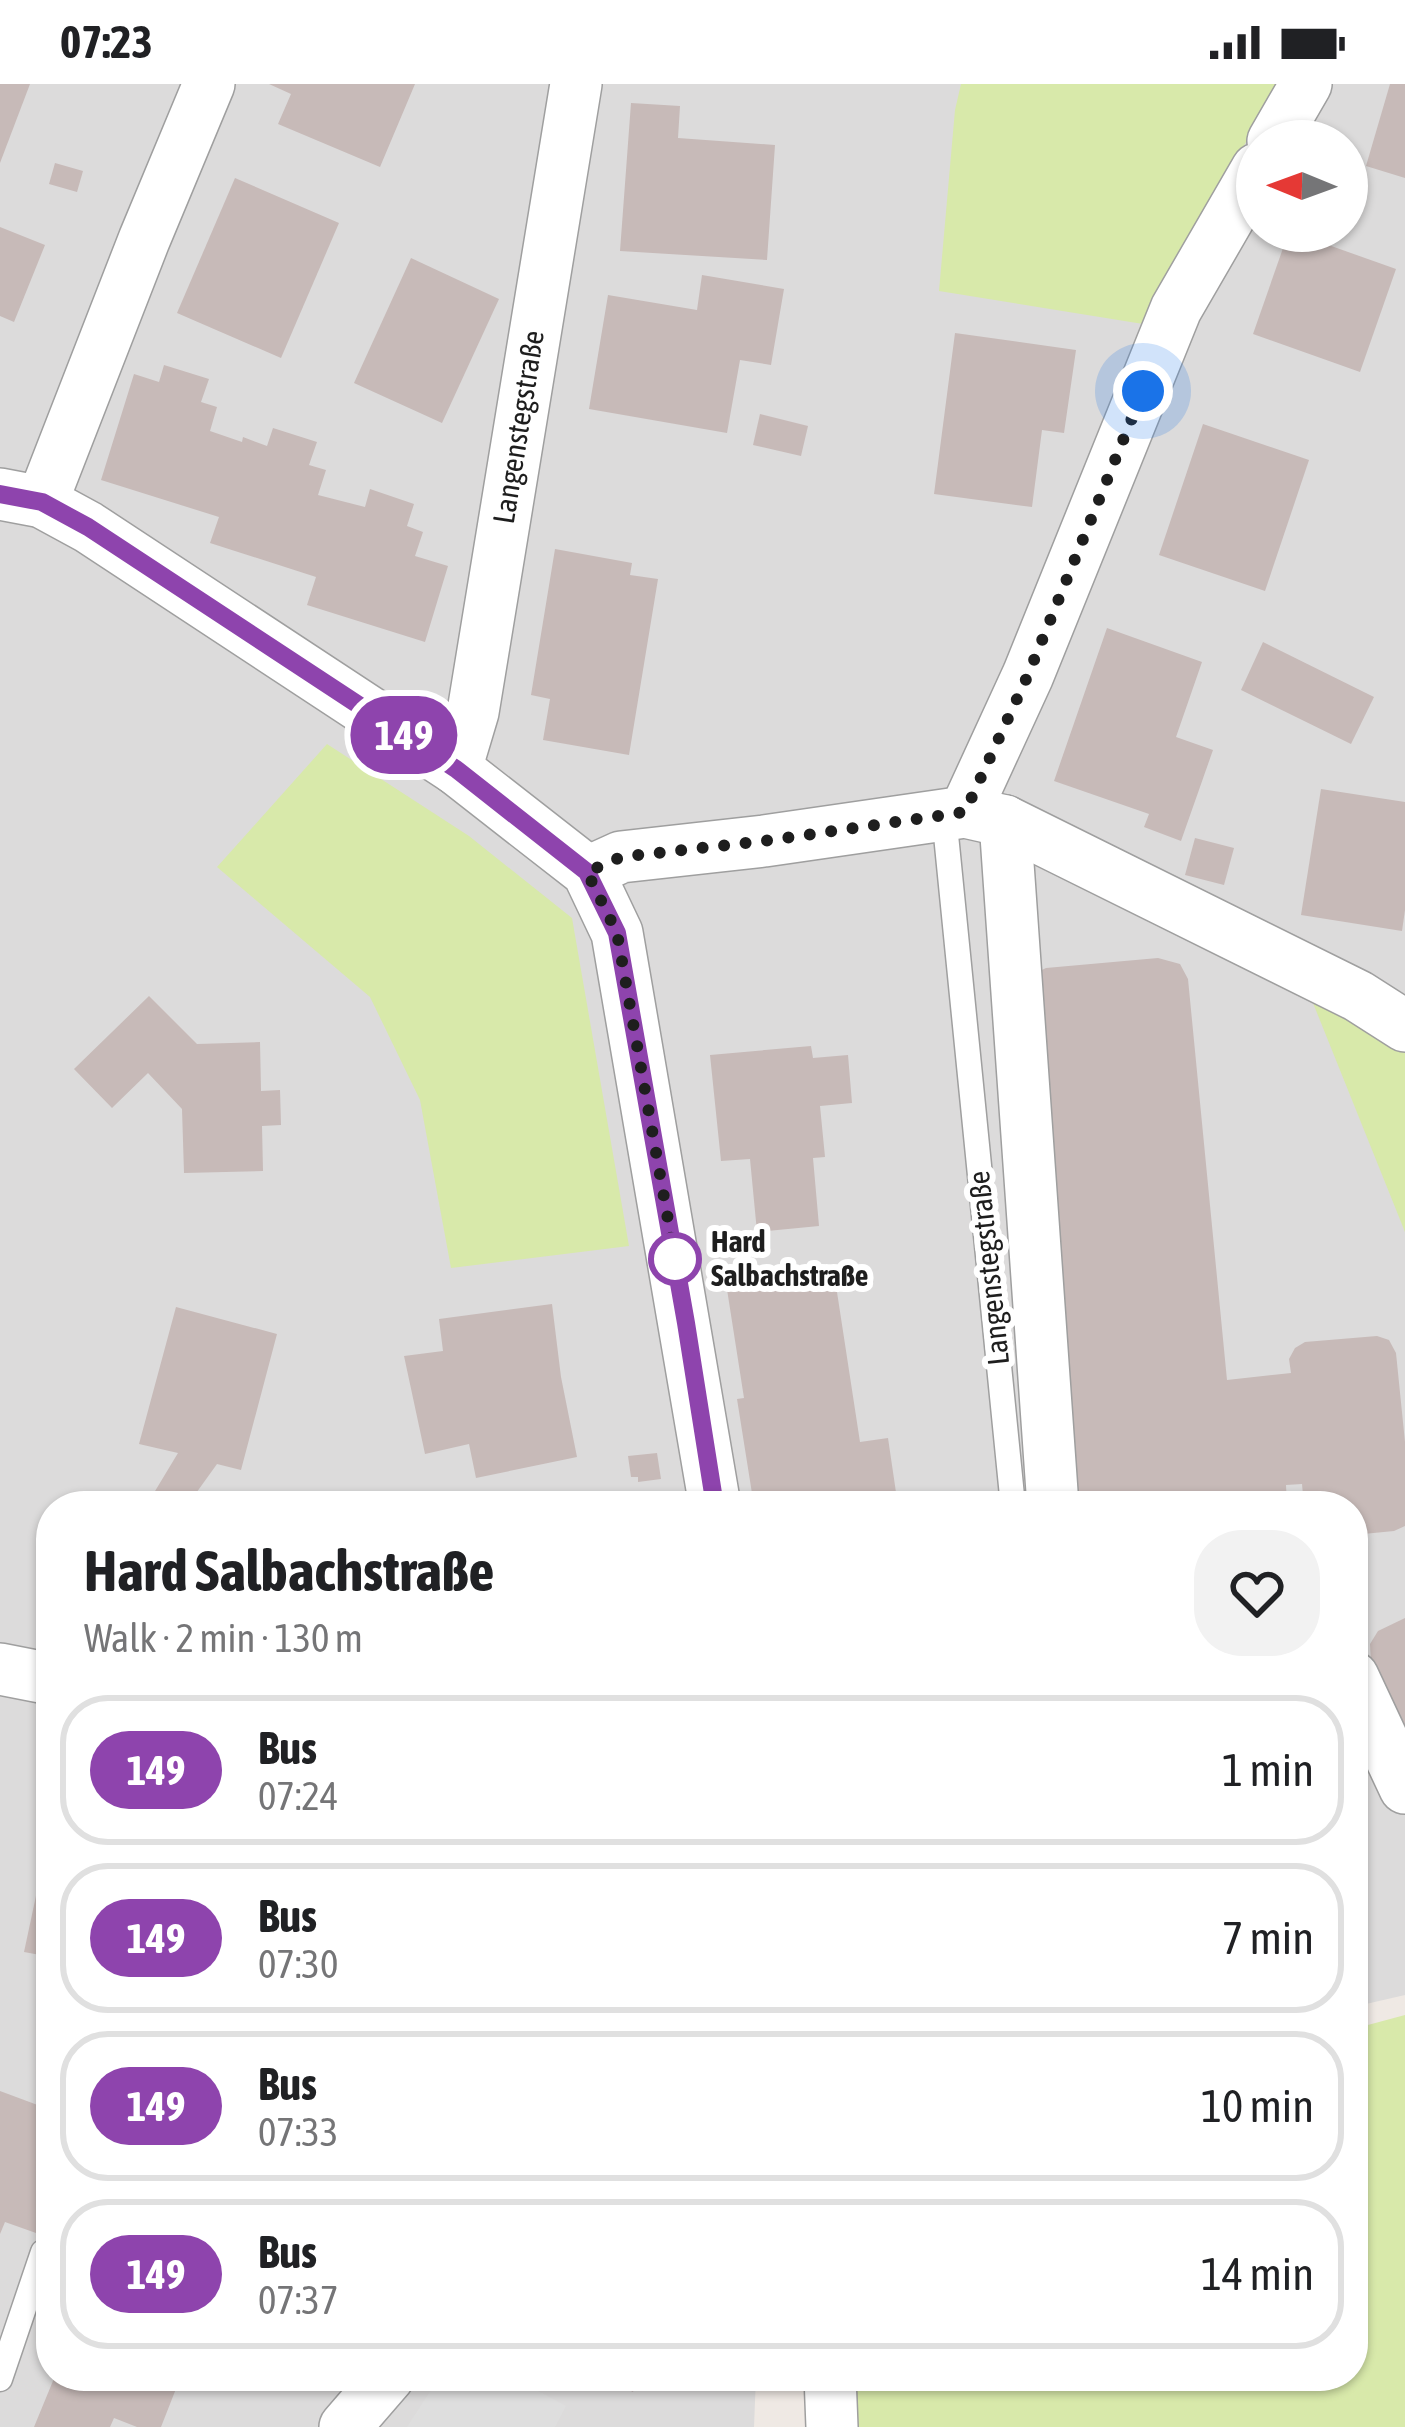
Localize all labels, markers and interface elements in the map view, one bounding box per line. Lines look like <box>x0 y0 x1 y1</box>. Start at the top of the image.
text: 07:23 <box>60 16 153 68</box>
north arrow <box>1236 120 1368 252</box>
map controls <box>1236 120 1368 252</box>
street label: Langenstegstraße <box>486 328 550 526</box>
your location <box>1113 361 1173 421</box>
line badge: 149 <box>335 696 473 774</box>
text: 149 <box>374 711 434 759</box>
street label: Langenstegstraße <box>961 1169 1015 1367</box>
place label: Hard Salbachstraße <box>711 1224 868 1292</box>
marker: Hard Salbachstraße <box>650 1234 700 1284</box>
button: heart <box>1194 1530 1320 1656</box>
text: Hard Salbachstraße <box>84 1538 494 1603</box>
text: Walk · 2 min · 130 m <box>84 1616 363 1660</box>
text: Bus <box>258 1722 317 1774</box>
text: 1 min <box>1222 1744 1314 1796</box>
text: 149 <box>126 1746 186 1794</box>
text: 07:24 <box>258 1774 338 1818</box>
text: Bus <box>258 1890 317 1942</box>
text: 7 min <box>1222 1912 1314 1964</box>
text: 149 <box>126 1914 186 1962</box>
text: 07:30 <box>258 1942 338 1986</box>
text: Bus <box>258 2058 317 2110</box>
text: 10 min <box>1201 2080 1314 2132</box>
text: 149 <box>126 2082 186 2130</box>
text: 07:33 <box>258 2110 338 2154</box>
text: Bus <box>258 2226 317 2278</box>
text: 14 min <box>1201 2248 1314 2300</box>
text: 149 <box>126 2250 186 2298</box>
text: 07:37 <box>258 2278 338 2322</box>

